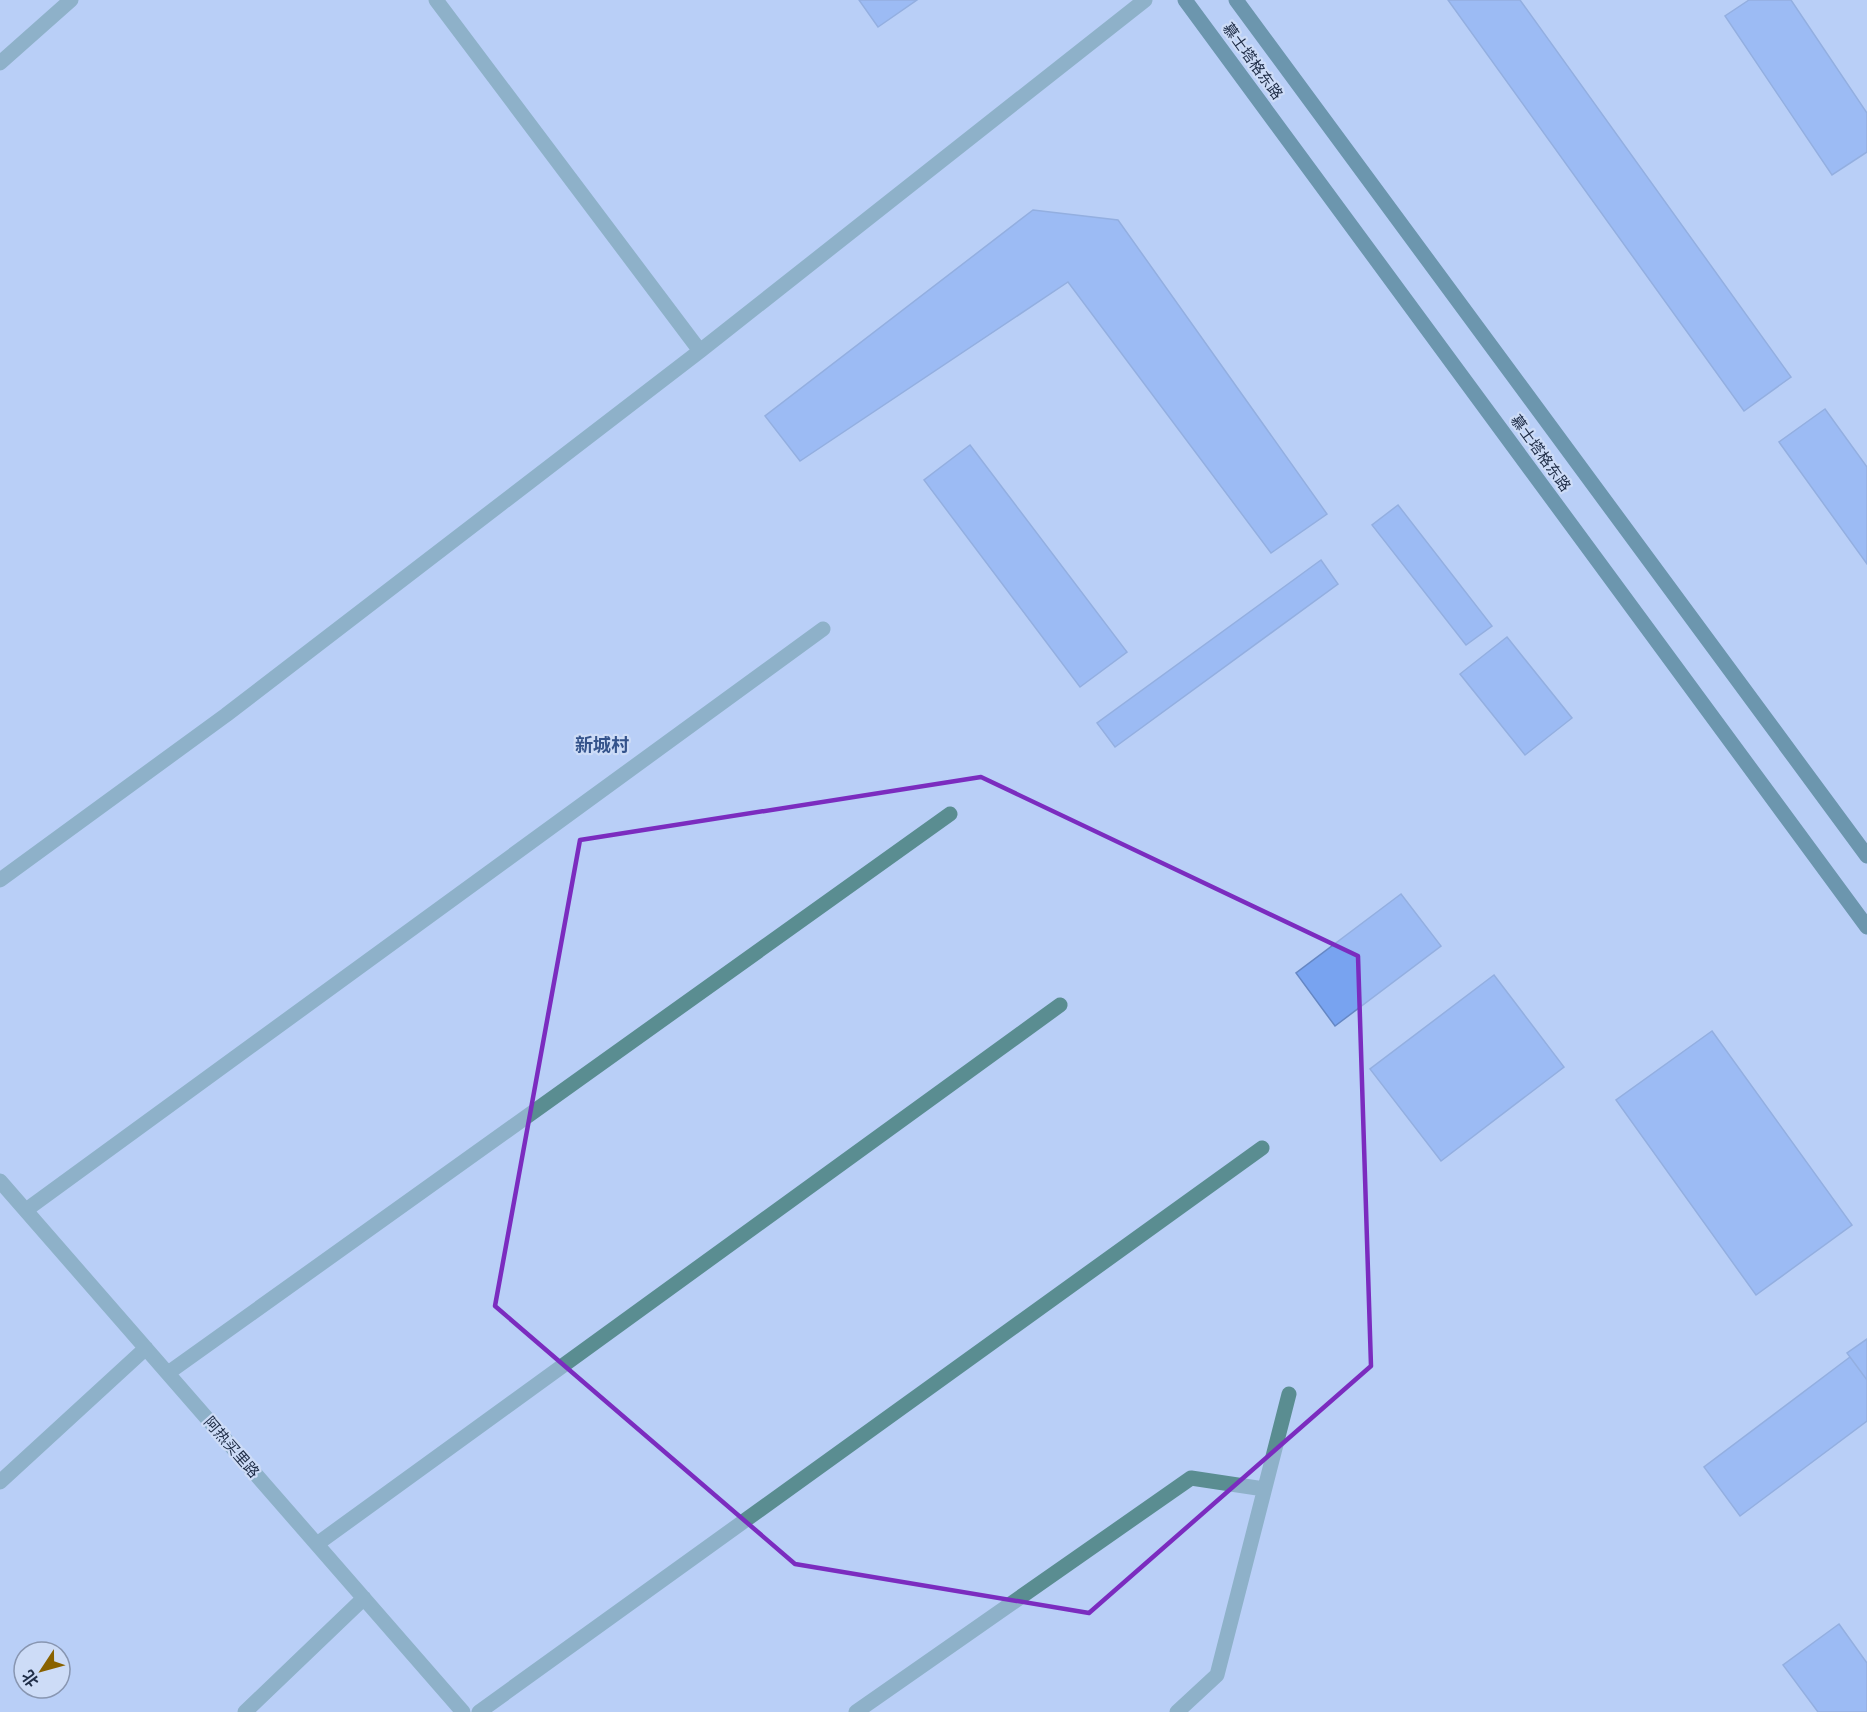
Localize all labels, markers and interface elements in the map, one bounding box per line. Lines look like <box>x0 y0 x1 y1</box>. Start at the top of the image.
street label: 慕士塔格东路 <box>1218 18 1288 104</box>
street label: 慕士塔格东路 <box>1506 410 1576 496</box>
district label: 新城村 <box>575 732 629 756</box>
street label: 阿热买里路 <box>199 1412 265 1482</box>
north arrow <box>12 1640 72 1700</box>
text: 北 <box>16 1666 43 1692</box>

